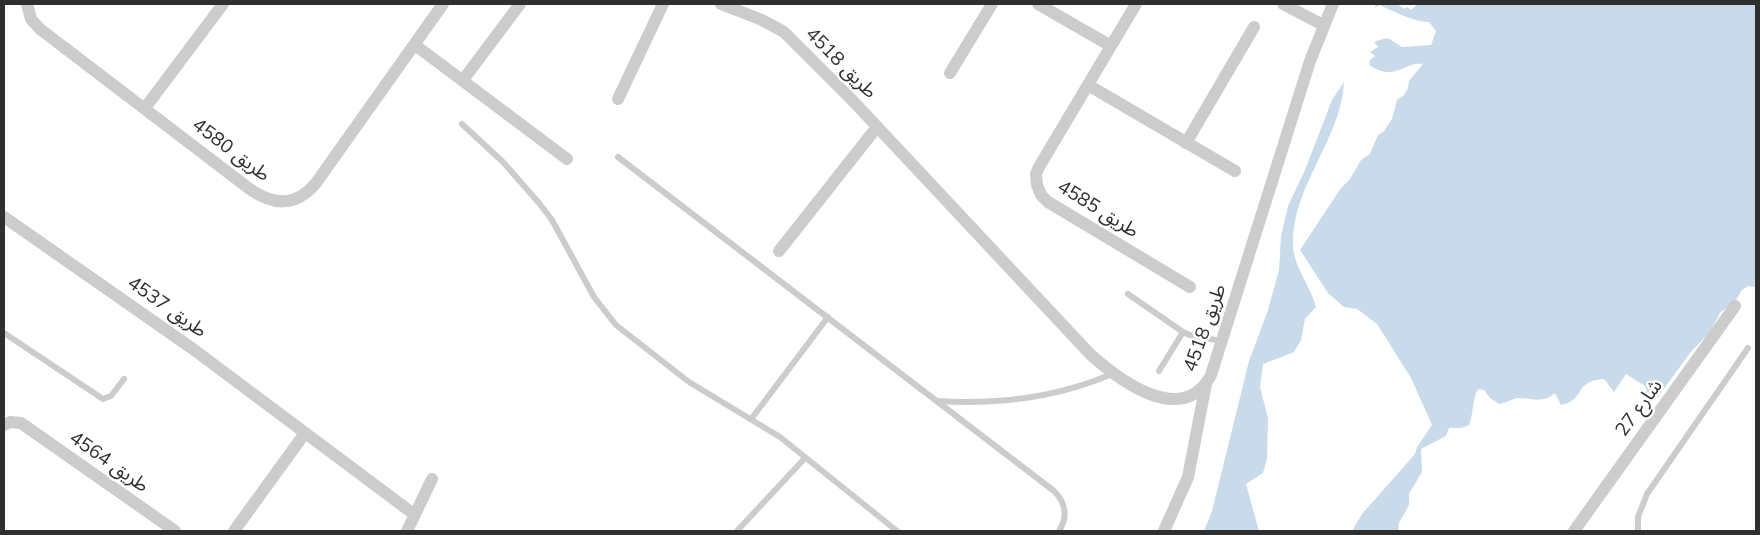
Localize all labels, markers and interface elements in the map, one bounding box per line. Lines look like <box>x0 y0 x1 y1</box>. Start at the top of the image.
street label: طريق 4518 <box>801 23 881 103</box>
street label: طريق 4580 <box>188 113 274 187</box>
street label: طريق 4585 <box>1053 175 1143 243</box>
street label: طريق 4537 <box>123 271 211 343</box>
street label: طريق 4518 <box>1179 281 1231 375</box>
street label: شارع 27 <box>1611 375 1667 441</box>
street label: طريق 4564 <box>65 426 153 498</box>

